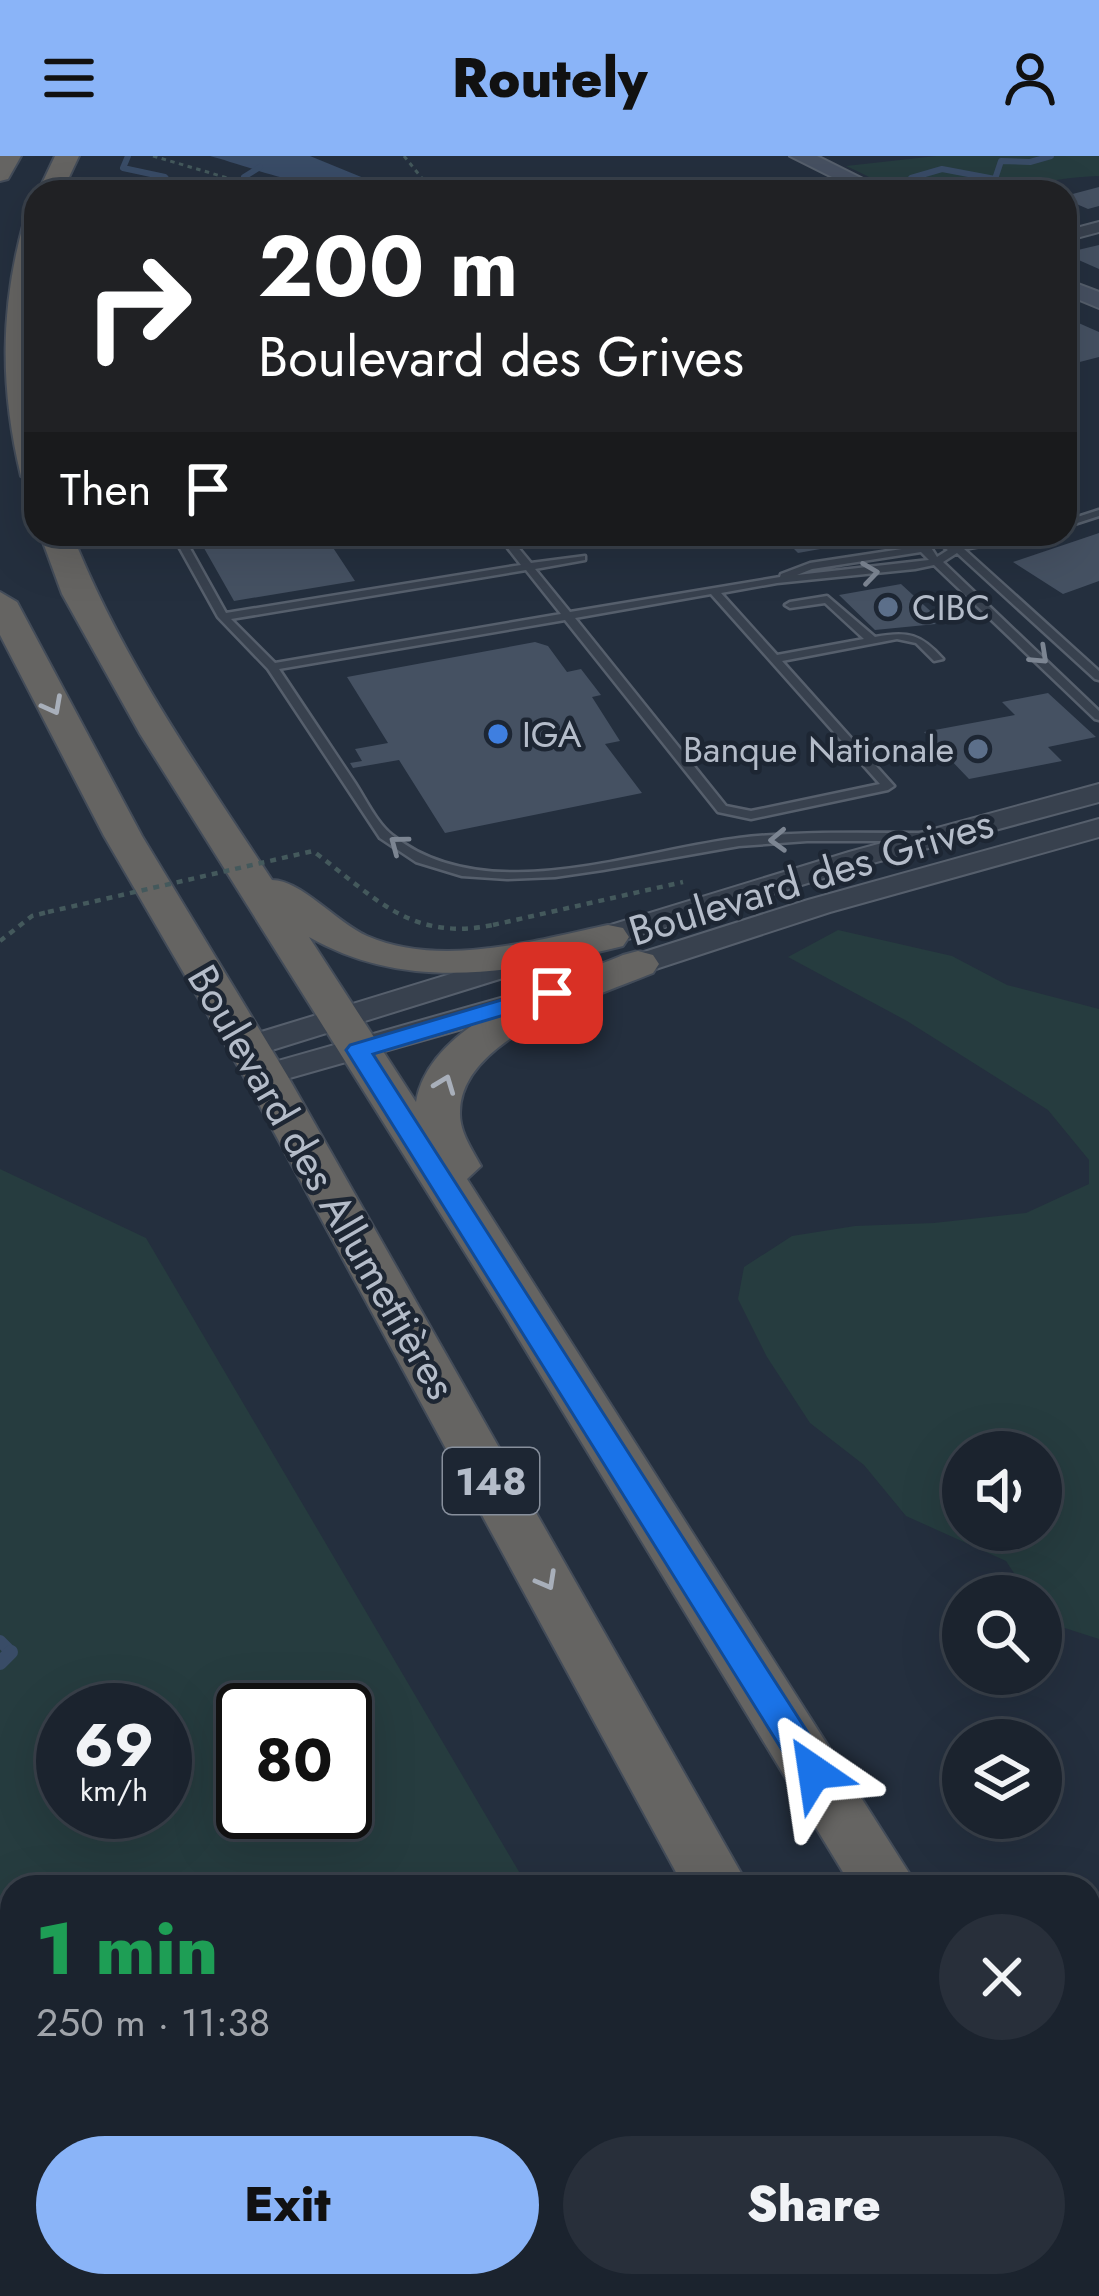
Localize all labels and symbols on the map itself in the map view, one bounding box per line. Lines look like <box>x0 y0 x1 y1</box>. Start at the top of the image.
one-way arrow <box>860 560 880 586</box>
place label: CIBC <box>912 581 990 633</box>
marker: CIBC <box>875 594 901 620</box>
one-way arrow <box>1026 642 1047 664</box>
one-way arrow <box>39 693 62 714</box>
place label: IGA <box>522 708 582 760</box>
marker: IGA <box>485 721 511 747</box>
place label: Banque Nationale <box>683 723 954 775</box>
marker: Banque Nationale <box>965 736 991 762</box>
street label: Boulevard des Grives <box>621 793 1001 961</box>
one-way arrow <box>768 827 787 853</box>
one-way arrow <box>390 837 412 859</box>
pin <box>501 942 603 1044</box>
street label: Boulevard des Allumettières <box>173 954 471 1410</box>
one-way arrow <box>430 1075 455 1096</box>
road number: 148 <box>443 1448 539 1514</box>
one-way arrow <box>533 1568 556 1589</box>
speed limit sign: 80 <box>216 1683 372 1839</box>
position arrow <box>751 1709 877 1835</box>

